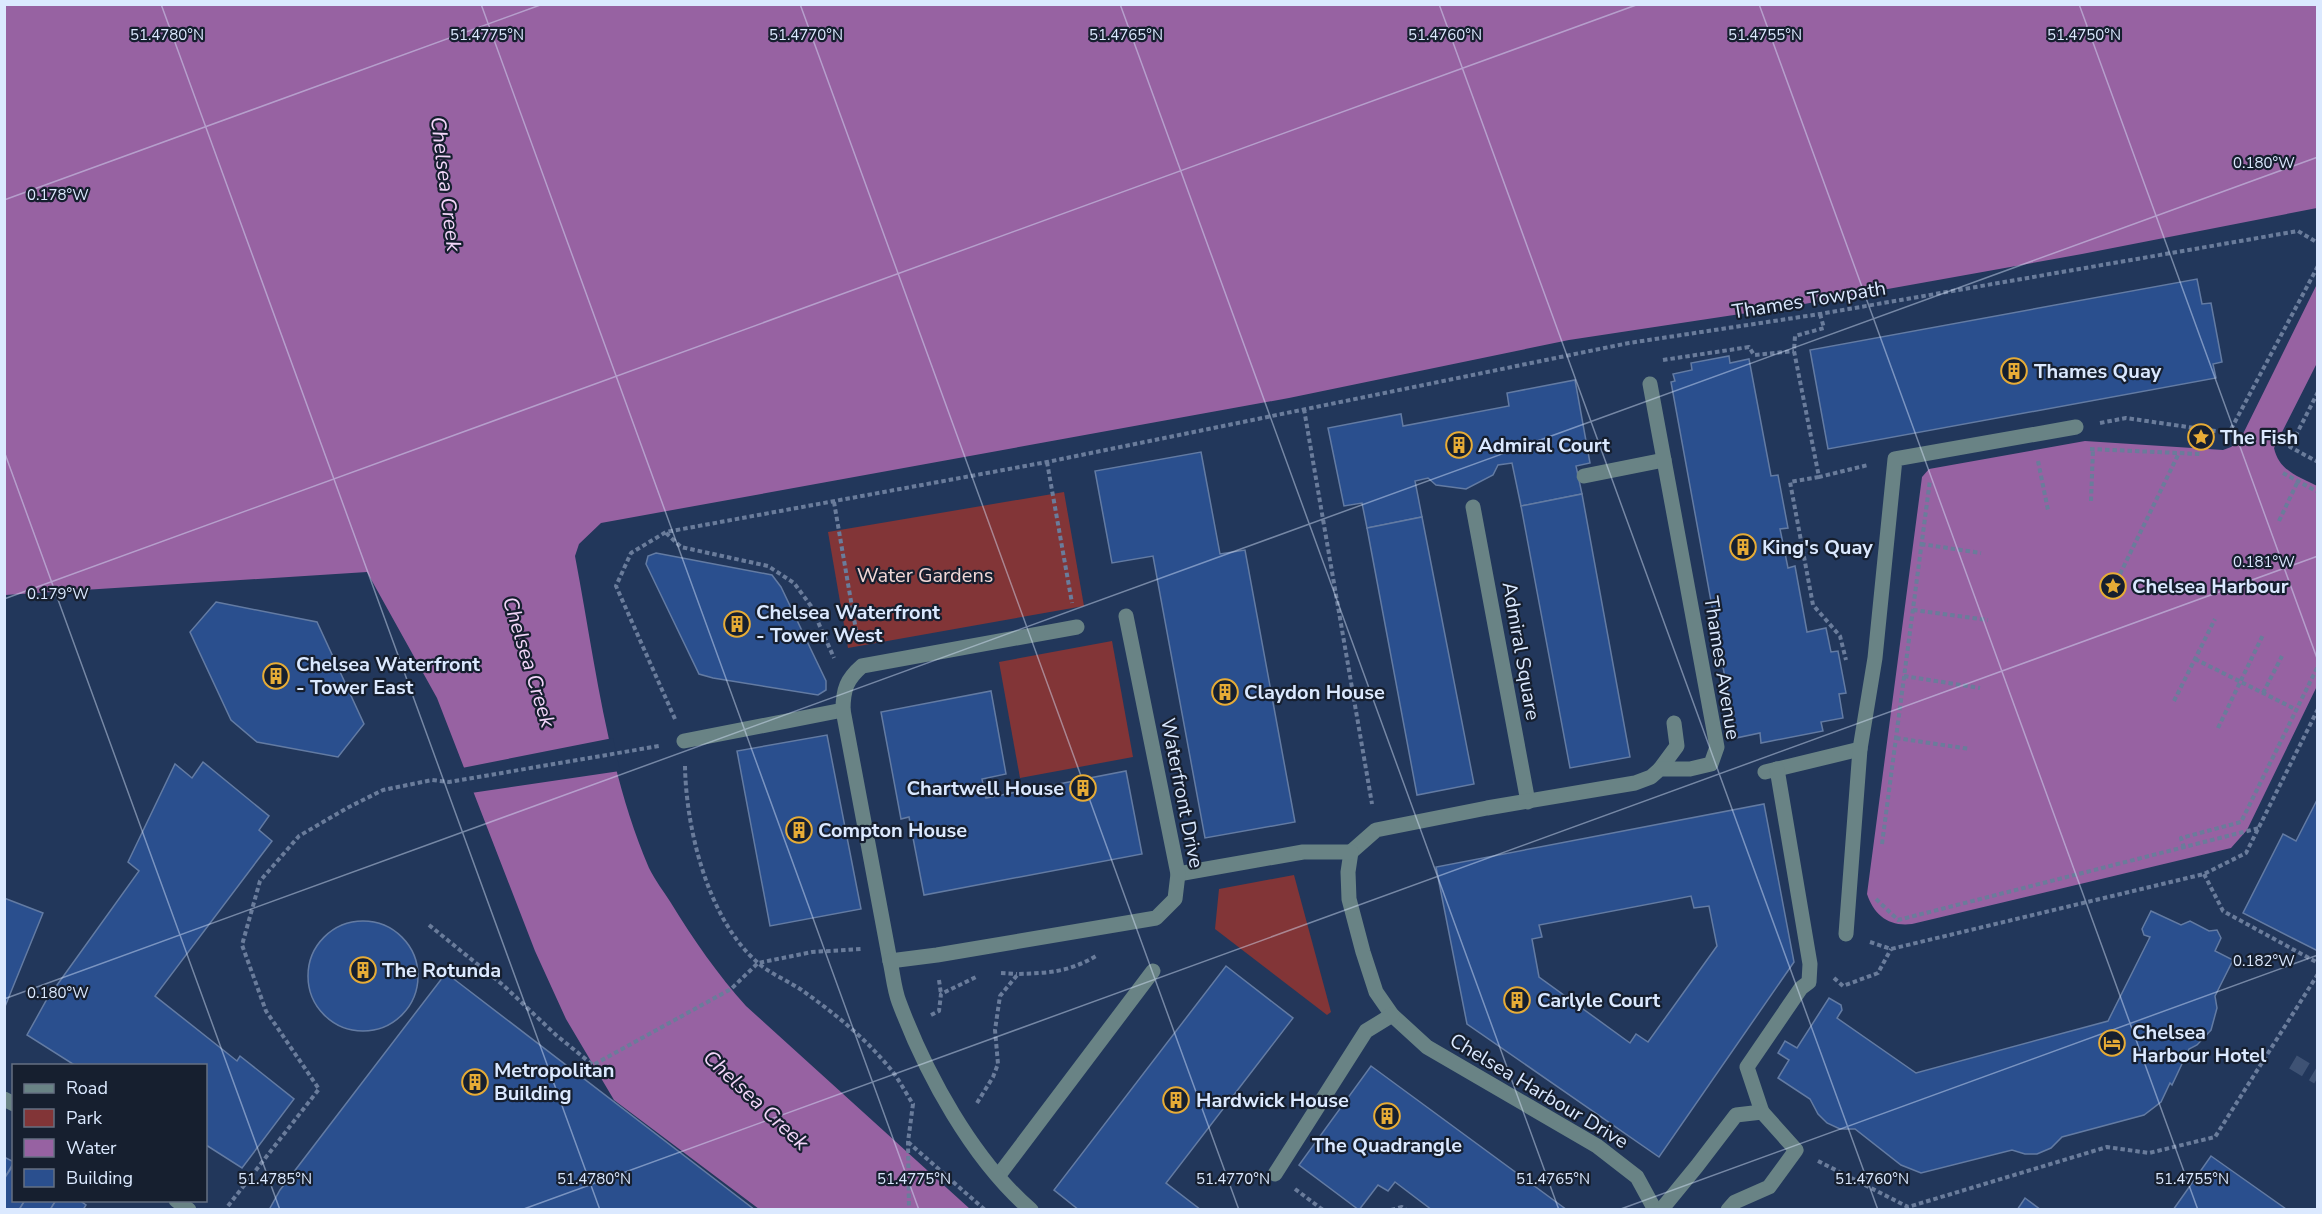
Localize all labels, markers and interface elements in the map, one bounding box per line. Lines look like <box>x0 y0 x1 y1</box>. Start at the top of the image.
text: 51.4780°N <box>130 25 204 45</box>
text: 51.4775°N <box>450 25 524 45</box>
text: 51.4770°N <box>769 25 843 45</box>
text: 51.4765°N <box>1089 25 1163 45</box>
text: 51.4760°N <box>1408 25 1482 45</box>
text: 51.4755°N <box>1728 25 1802 45</box>
text: 51.4750°N <box>2047 25 2121 45</box>
water label: Chelsea Creek <box>424 115 468 253</box>
text: 0.180°W <box>2233 153 2295 173</box>
text: 0.178°W <box>27 185 89 205</box>
street label: Thames Towpath <box>1730 275 1888 325</box>
building icon: Thames Quay <box>1999 356 2029 386</box>
place label: Thames Quay <box>2034 358 2162 385</box>
place icon: The Fish <box>2186 422 2216 452</box>
place label: The Fish <box>2220 424 2298 451</box>
building icon: Admiral Court <box>1444 430 1474 460</box>
place label: Admiral Court <box>1478 432 1610 459</box>
building icon: King's Quay <box>1728 532 1758 562</box>
place label: King's Quay <box>1762 534 1873 561</box>
text: 0.181°W <box>2233 552 2295 572</box>
park label: Water Gardens <box>857 562 993 589</box>
place icon: Chelsea Harbour <box>2098 571 2128 601</box>
place label: Chelsea Harbour <box>2132 573 2289 600</box>
street label: Admiral Square <box>1496 580 1546 722</box>
text: 0.179°W <box>27 584 89 604</box>
water label: Chelsea Creek <box>496 593 562 731</box>
street label: Thames Avenue <box>1697 594 1747 742</box>
place label: Chelsea Waterfront - Tower West <box>756 599 940 649</box>
building icon: Chelsea Waterfront - Tower West <box>722 609 752 639</box>
place label: Chelsea Waterfront - Tower East <box>296 651 480 701</box>
building icon: Chelsea Waterfront - Tower East <box>261 661 291 691</box>
building icon: Claydon House <box>1210 677 1240 707</box>
place label: Claydon House <box>1244 679 1385 706</box>
street label: Waterfront Drive <box>1154 716 1210 870</box>
building icon: Chartwell House <box>1068 773 1098 803</box>
place label: Chartwell House <box>907 775 1064 802</box>
building icon: Compton House <box>784 815 814 845</box>
place label: Compton House <box>818 817 967 844</box>
text: 0.182°W <box>2233 951 2295 971</box>
building icon: The Rotunda <box>348 955 378 985</box>
place label: The Rotunda <box>382 957 501 984</box>
text: 0.180°W <box>27 983 89 1003</box>
building icon: Carlyle Court <box>1502 985 1532 1015</box>
place label: Carlyle Court <box>1537 987 1661 1014</box>
place label: Chelsea Harbour Hotel <box>2132 1019 2267 1069</box>
street label: Chelsea Harbour Drive <box>1445 1027 1633 1155</box>
hotel icon: Chelsea Harbour Hotel <box>2097 1028 2127 1058</box>
water label: Chelsea Creek <box>697 1044 815 1157</box>
place label: Metropolitan Building <box>494 1057 614 1107</box>
legend <box>12 1064 207 1202</box>
building icon: Metropolitan Building <box>460 1067 490 1097</box>
text: Road <box>66 1076 108 1100</box>
building icon: Hardwick House <box>1161 1085 1191 1115</box>
place label: Hardwick House <box>1196 1087 1349 1114</box>
building icon: The Quadrangle <box>1372 1101 1402 1131</box>
text: Park <box>66 1106 103 1130</box>
place label: The Quadrangle <box>1312 1132 1462 1159</box>
text: Water <box>66 1136 117 1160</box>
text: Building <box>66 1166 133 1190</box>
text: 51.4785°N <box>238 1169 312 1189</box>
text: 51.4780°N <box>557 1169 631 1189</box>
text: 51.4775°N <box>877 1169 951 1189</box>
text: 51.4770°N <box>1196 1169 1270 1189</box>
text: 51.4765°N <box>1516 1169 1590 1189</box>
text: 51.4760°N <box>1835 1169 1909 1189</box>
text: 51.4755°N <box>2155 1169 2229 1189</box>

